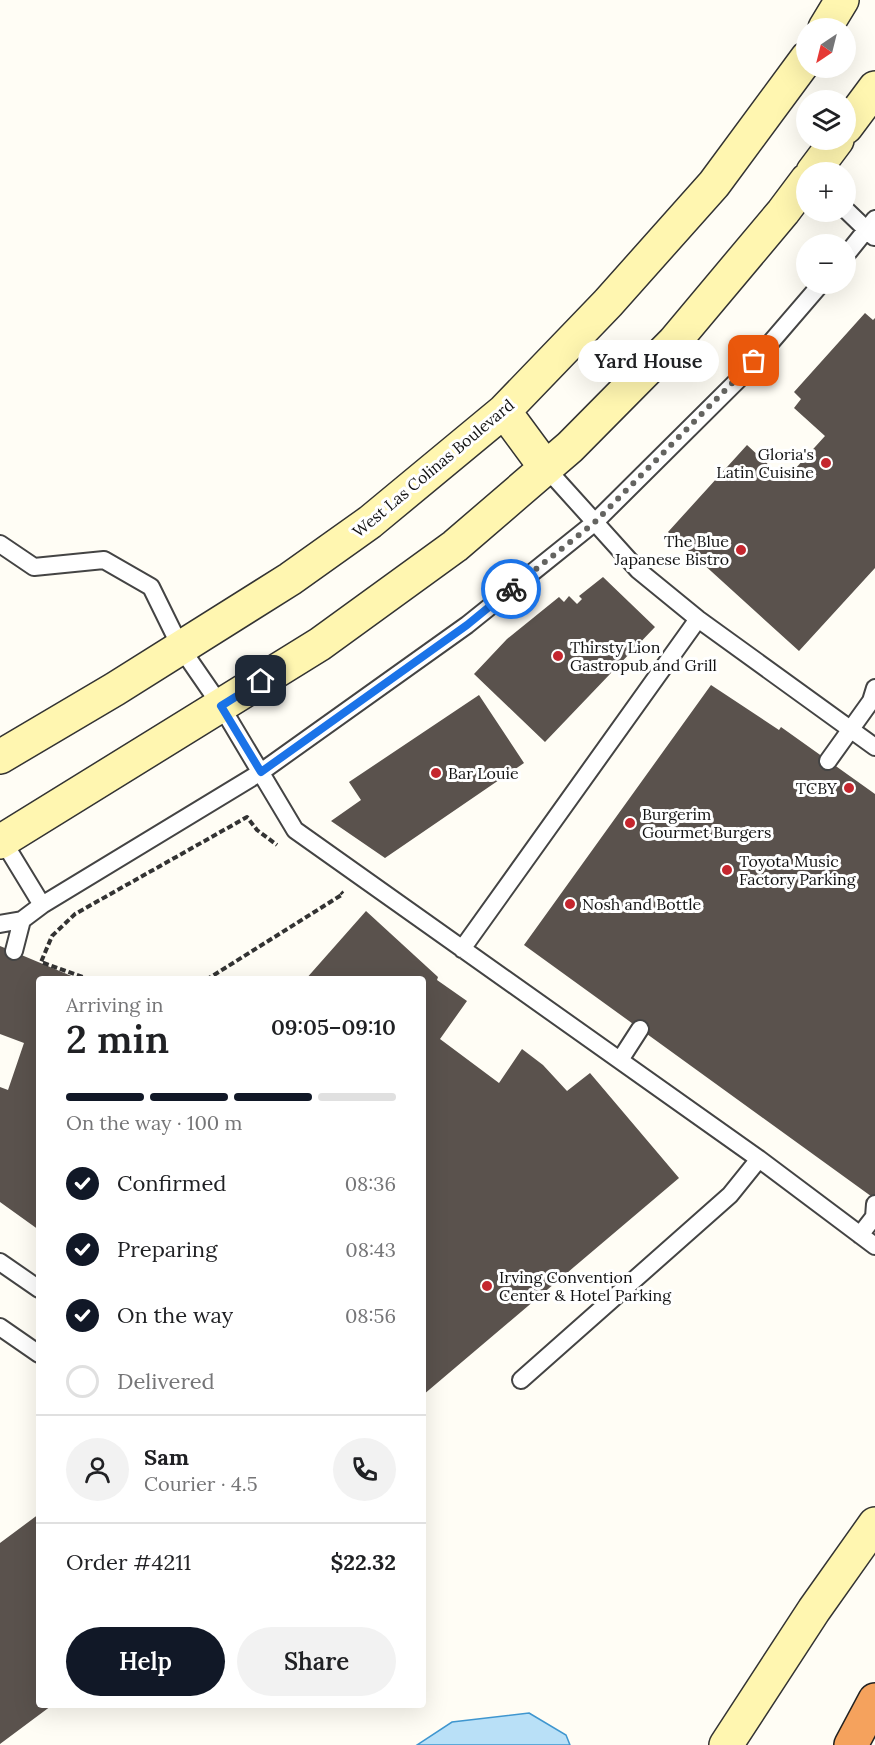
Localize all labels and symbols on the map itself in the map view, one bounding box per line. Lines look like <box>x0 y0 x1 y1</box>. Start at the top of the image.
north arrow <box>796 18 856 78</box>
pin <box>728 335 779 386</box>
callout: Yard House <box>577 340 718 382</box>
street label: West Las Colinas Boulevard <box>348 394 518 541</box>
place label: Gloria's Latin Cuisine <box>716 444 814 482</box>
marker: Gloria's Latin Cuisine <box>819 456 833 470</box>
place label: The Blue Japanese Bistro <box>613 531 729 569</box>
marker: The Blue Japanese Bistro <box>734 543 748 557</box>
courier <box>481 559 541 619</box>
place label: Thirsty Lion Gastropub and Grill <box>570 637 717 675</box>
marker: Thirsty Lion Gastropub and Grill <box>551 649 565 663</box>
pin <box>235 655 286 706</box>
place label: Bar Louie <box>448 763 519 783</box>
marker: Bar Louie <box>429 766 443 780</box>
place label: TCBY <box>796 778 838 798</box>
marker: TCBY <box>842 781 856 795</box>
place label: Burgerim Gourmet Burgers <box>642 804 771 842</box>
marker: Burgerim Gourmet Burgers <box>623 816 637 830</box>
place label: Toyota Music Factory Parking <box>739 851 857 889</box>
marker: Toyota Music Factory Parking <box>720 863 734 877</box>
place label: Nosh and Bottle <box>582 894 702 914</box>
marker: Nosh and Bottle <box>563 897 577 911</box>
place label: Irving Convention Center & Hotel Parking <box>499 1267 672 1305</box>
marker: Irving Convention Center & Hotel Parking <box>480 1279 494 1293</box>

